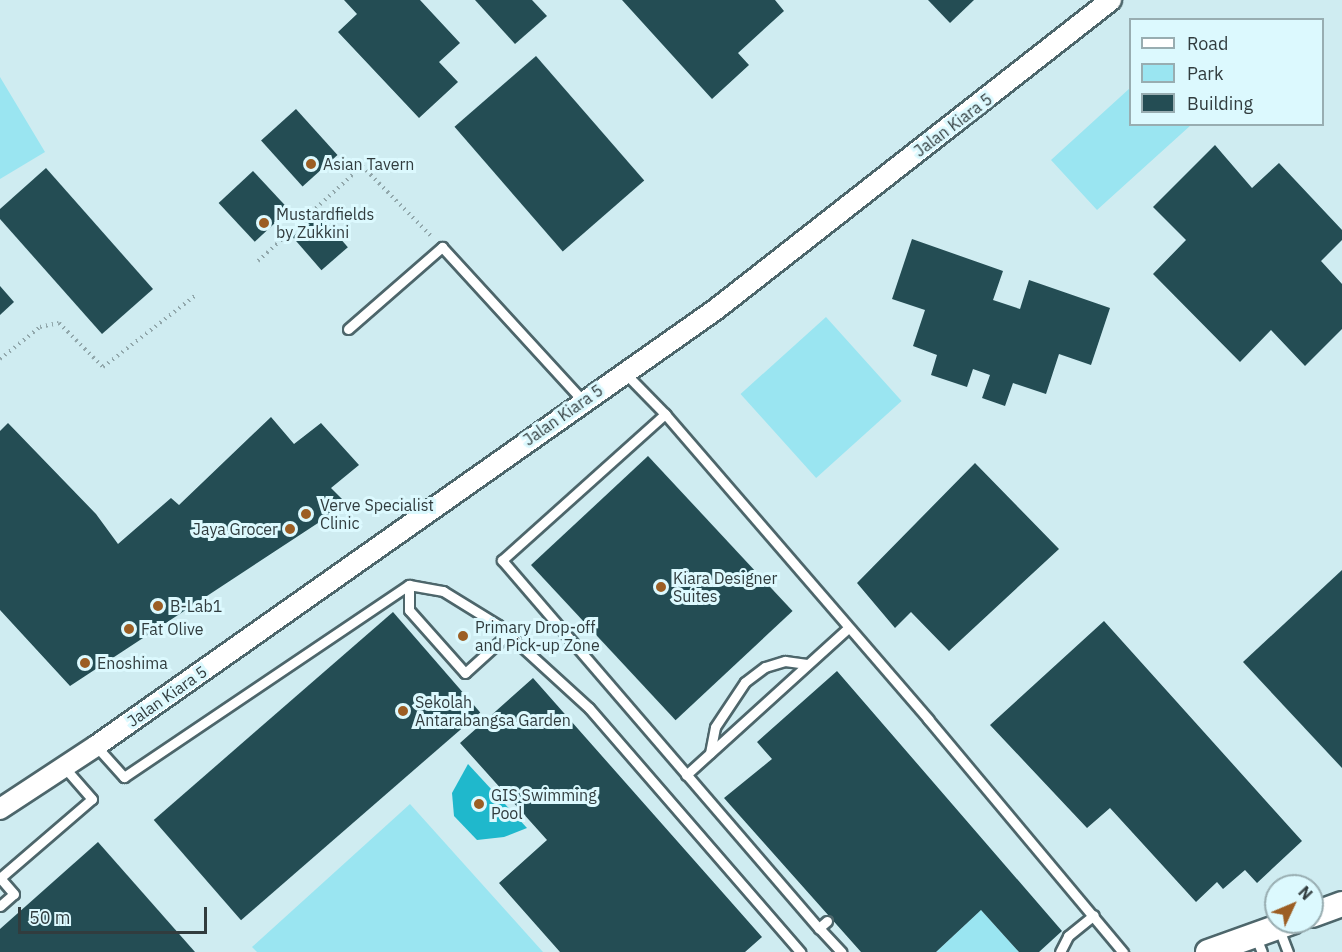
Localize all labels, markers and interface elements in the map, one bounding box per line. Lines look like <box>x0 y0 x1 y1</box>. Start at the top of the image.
legend <box>1129 18 1324 126</box>
text: Road <box>1187 32 1228 55</box>
text: Park <box>1187 62 1223 85</box>
street label: Jalan Kiara 5 <box>910 89 996 161</box>
text: Building <box>1187 92 1253 115</box>
place label: Asian Tavern <box>323 154 414 174</box>
marker: Asian Tavern <box>304 157 318 171</box>
place label: Mustardfields by Zukkini <box>276 204 374 242</box>
marker: Mustardfields by Zukkini <box>257 216 271 230</box>
street label: Jalan Kiara 5 <box>519 380 607 450</box>
place label: Verve Specialist Clinic <box>320 495 434 533</box>
marker: Verve Specialist Clinic <box>297 505 315 523</box>
place label: Jaya Grocer <box>193 519 278 539</box>
marker: Jaya Grocer <box>283 522 297 536</box>
place label: Kiara Designer Suites <box>673 568 777 606</box>
marker: Kiara Designer Suites <box>654 580 668 594</box>
place label: B-Lab1 <box>170 596 222 616</box>
marker: B-Lab1 <box>151 599 165 613</box>
place label: Primary Drop-off and Pick-up Zone <box>475 617 600 655</box>
place label: Fat Olive <box>141 619 203 639</box>
marker: Fat Olive <box>122 622 136 636</box>
marker: Primary Drop-off and Pick-up Zone <box>456 629 470 643</box>
place label: Enoshima <box>97 653 168 673</box>
marker: Enoshima <box>78 656 92 670</box>
street label: Jalan Kiara 5 <box>123 661 211 731</box>
place label: Sekolah Antarabangsa Garden <box>415 692 571 730</box>
marker: Sekolah Antarabangsa Garden <box>396 704 410 718</box>
place label: GIS Swimming Pool <box>491 785 597 823</box>
marker: GIS Swimming Pool <box>472 797 486 811</box>
north arrow <box>1264 874 1324 934</box>
text: N <box>1294 882 1317 904</box>
scale bar <box>21 895 210 933</box>
text: 50 m <box>29 906 71 929</box>

